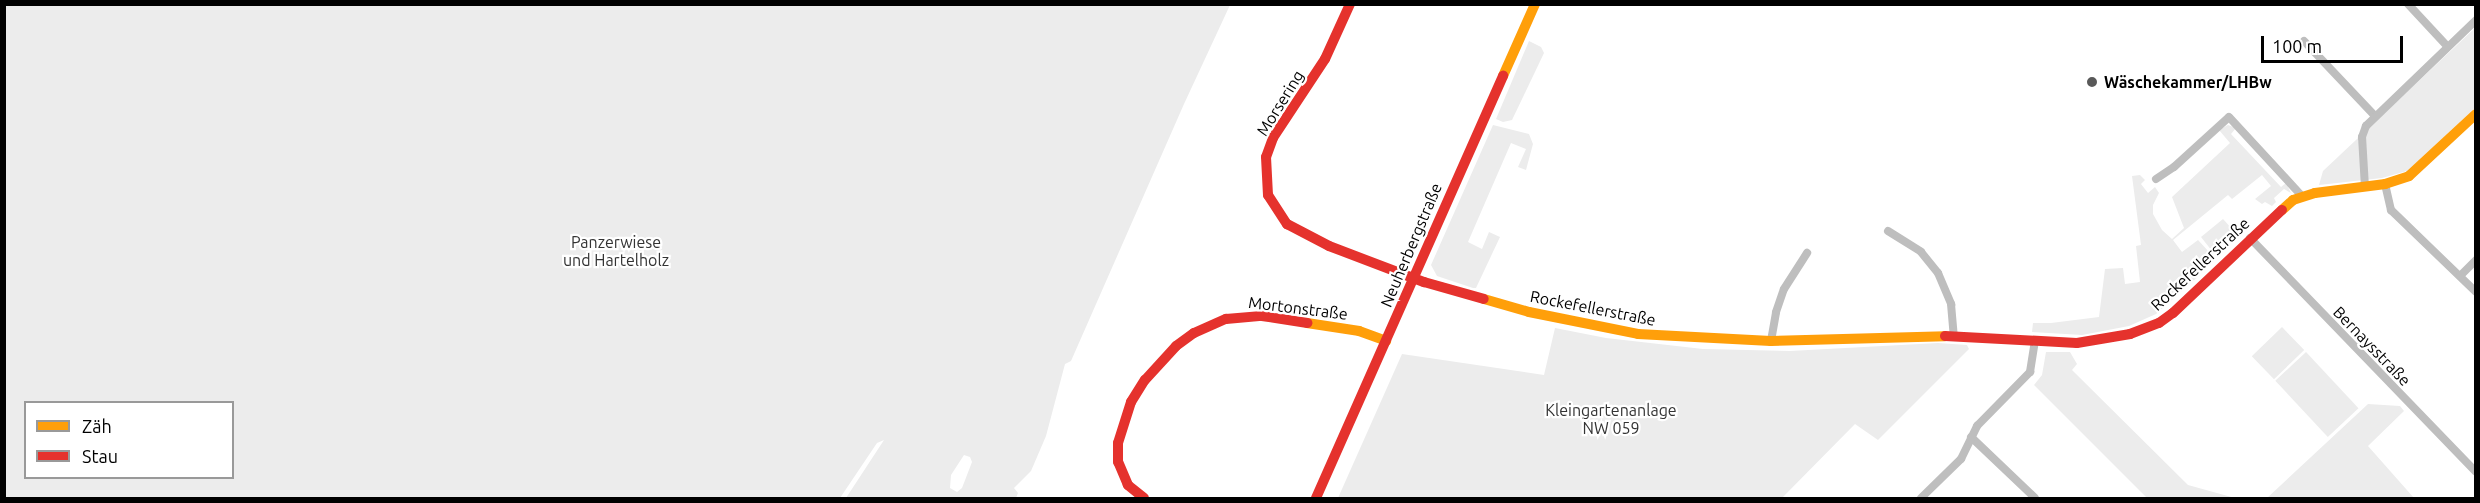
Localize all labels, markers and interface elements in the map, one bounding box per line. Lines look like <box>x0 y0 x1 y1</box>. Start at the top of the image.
scale bar <box>2264 24 2406 62</box>
text: 100 m <box>2272 36 2322 56</box>
street label: Morsering <box>1252 67 1308 139</box>
place label: Wäschekammer/LHBw <box>2104 72 2272 92</box>
marker: Wäschekammer/LHBw <box>2085 75 2099 89</box>
street label: Neuherbergstraße <box>1376 180 1446 310</box>
street label: Rockefellerstraße <box>2147 213 2253 315</box>
park label: Panzerwiese und Hartelholz <box>563 232 669 270</box>
street label: Rockefellerstraße <box>1529 286 1657 330</box>
street label: Mortonstraße <box>1247 292 1349 324</box>
street label: Bernaysstraße <box>2329 302 2415 390</box>
park label: Kleingartenanlage NW 059 <box>1545 400 1677 438</box>
legend <box>24 401 234 479</box>
text: Zäh <box>82 416 112 436</box>
text: Stau <box>82 446 118 466</box>

